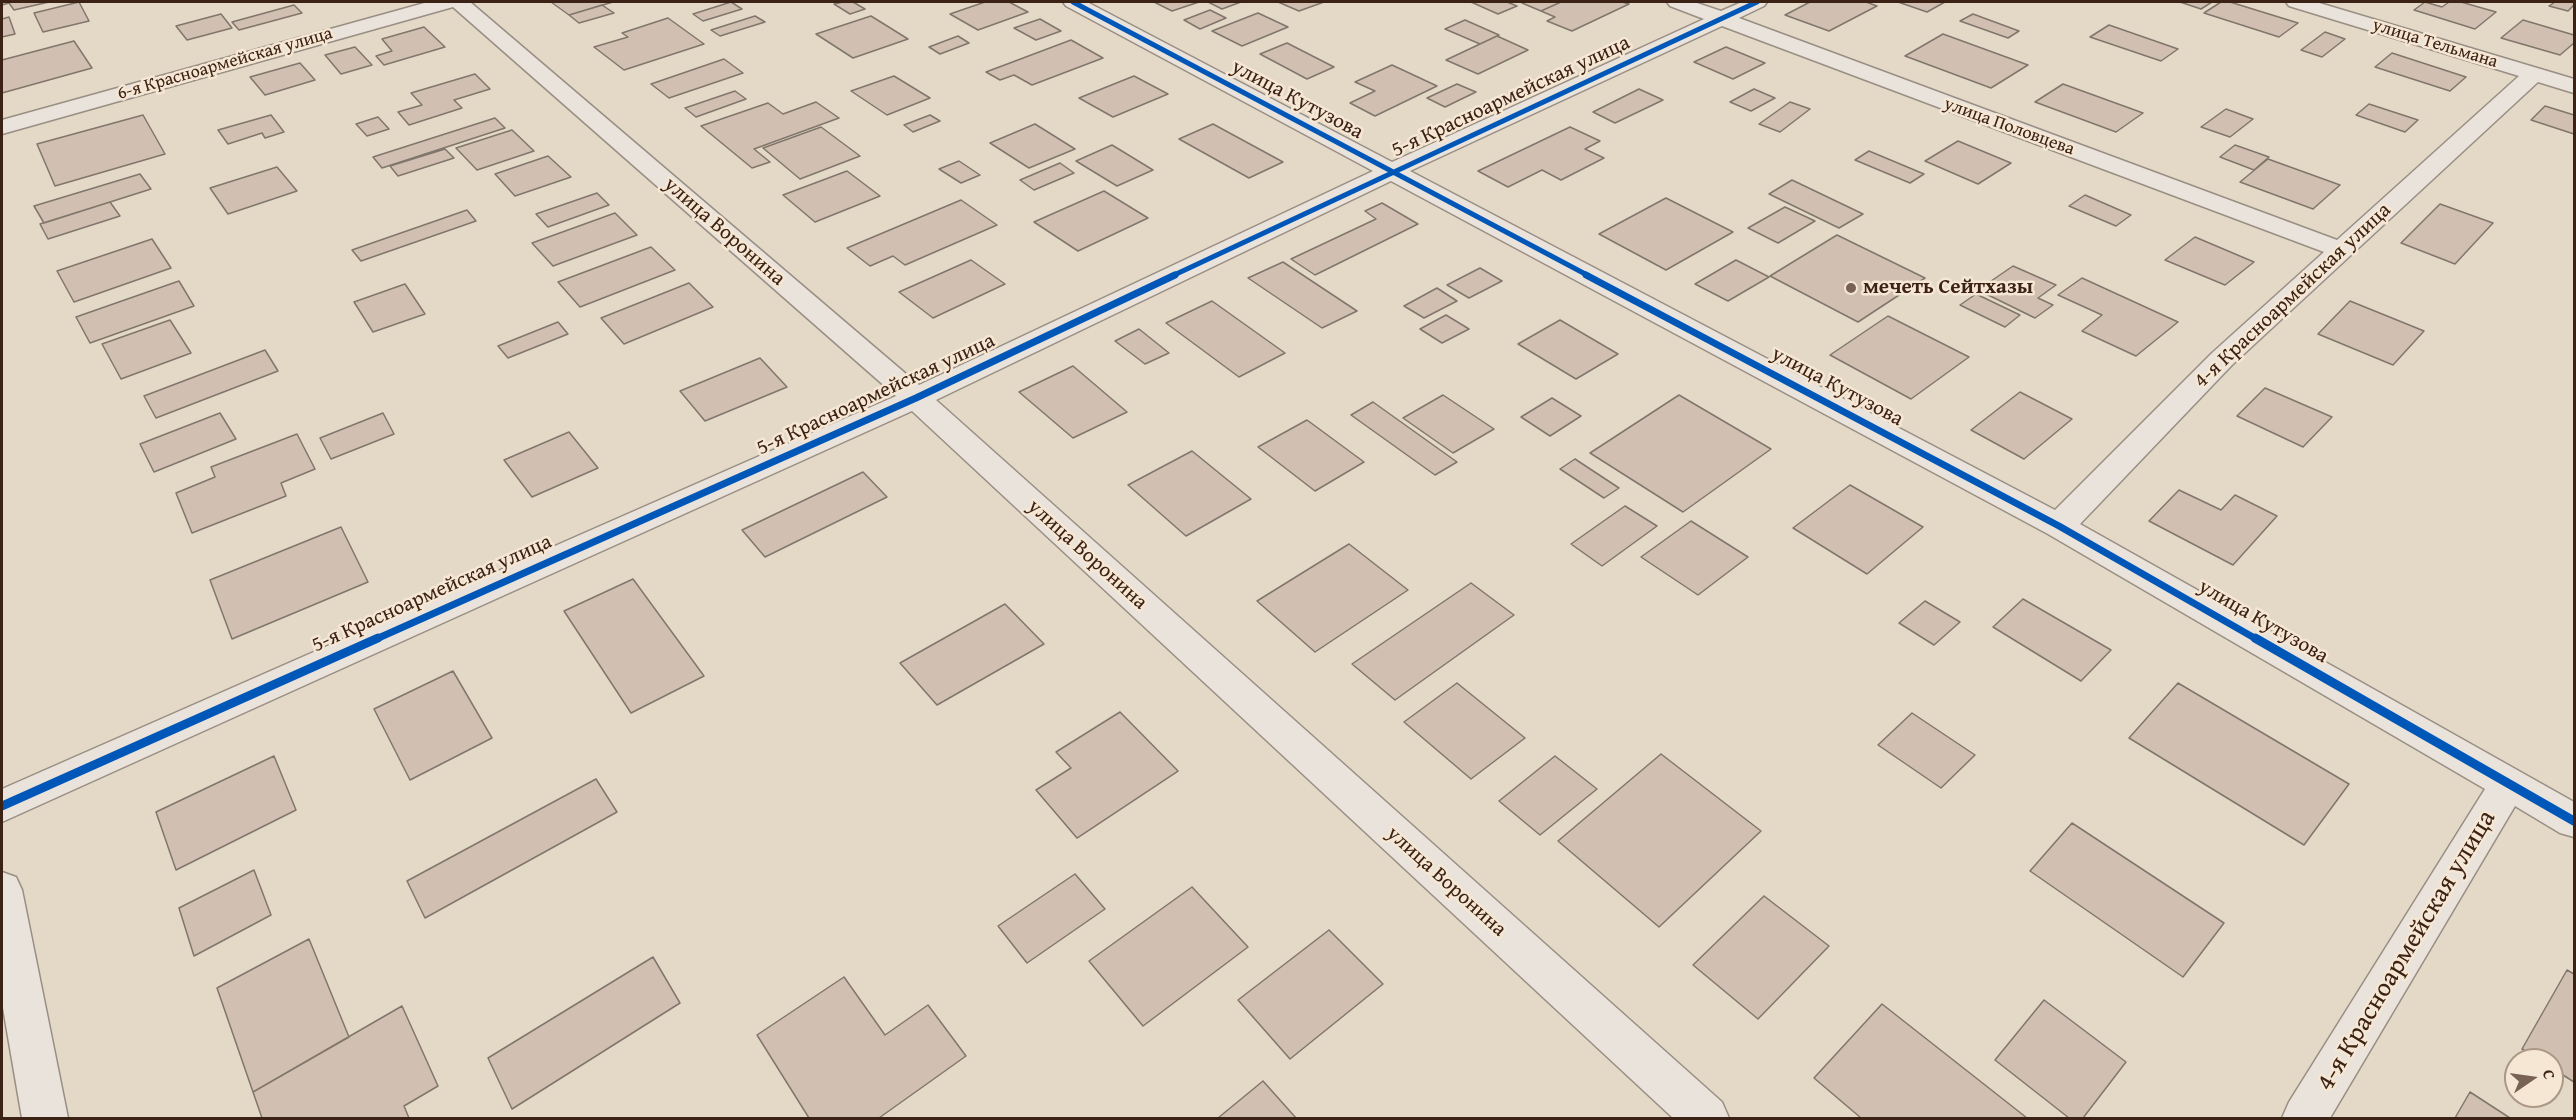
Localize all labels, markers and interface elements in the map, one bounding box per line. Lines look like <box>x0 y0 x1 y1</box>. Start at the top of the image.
street label: улица Тельмана <box>2370 15 2500 73</box>
street label: 6-я Красноармейская улица <box>115 23 335 105</box>
street label: 5-я Красноармейская улица <box>1388 31 1634 163</box>
street label: улица Кутузова <box>1227 55 1367 145</box>
street label: улица Половцева <box>1941 93 2077 161</box>
street label: улица Воронина <box>658 172 790 292</box>
street label: 4-я Красноармейская улица <box>2189 198 2397 394</box>
place label: мечеть Сейтхазы <box>1863 275 2033 301</box>
marker: мечеть Сейтхазы <box>1844 281 1858 295</box>
street label: 5-я Красноармейская улица <box>753 329 999 461</box>
street label: улица Кутузова <box>1767 342 1907 432</box>
street label: улица Воронина <box>1022 495 1152 615</box>
street label: 5-я Красноармейская улица <box>308 530 556 658</box>
street label: улица Кутузова <box>2194 575 2332 669</box>
street label: 4-я Красноармейская улица <box>2311 805 2503 1097</box>
street label: улица Воронина <box>1381 822 1511 942</box>
north arrow <box>2504 1048 2564 1108</box>
text: С <box>2537 1067 2562 1082</box>

